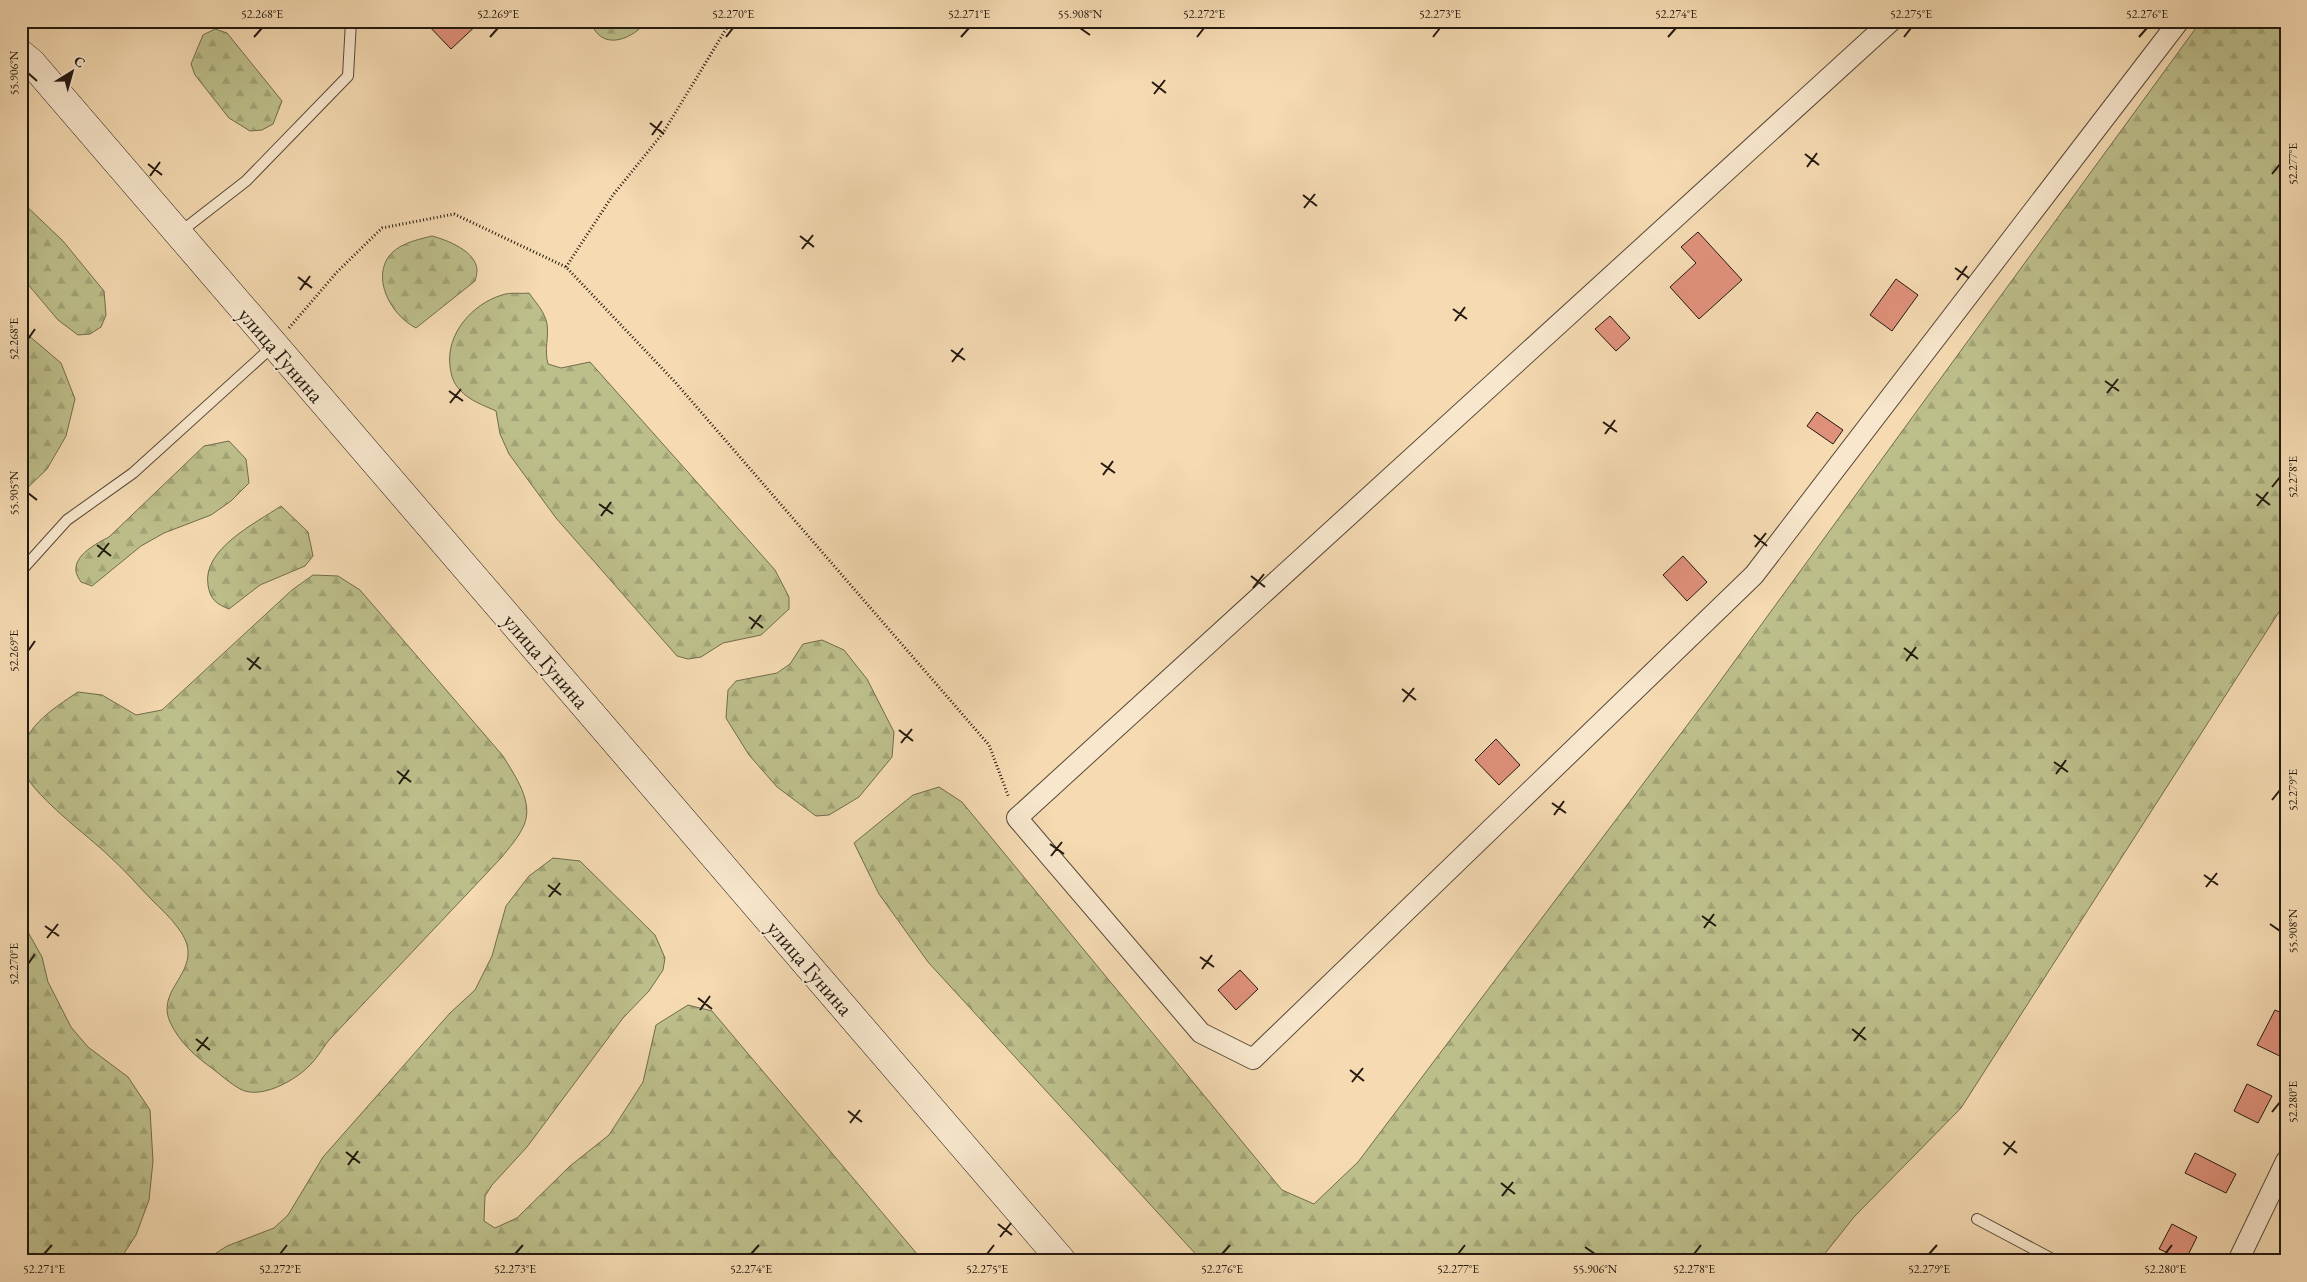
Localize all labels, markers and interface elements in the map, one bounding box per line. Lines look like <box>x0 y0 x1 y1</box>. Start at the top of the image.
text: 52.268°E <box>241 6 283 22</box>
text: 52.269°E <box>477 6 519 22</box>
text: 52.270°E <box>712 6 754 22</box>
text: 52.271°E <box>948 6 990 22</box>
text: 55.908°N <box>1058 6 1103 22</box>
text: 52.272°E <box>1183 6 1225 22</box>
text: 52.273°E <box>1419 6 1461 22</box>
text: 52.274°E <box>1655 6 1697 22</box>
text: 52.275°E <box>1890 6 1932 22</box>
text: 52.276°E <box>2126 6 2168 22</box>
north arrow <box>48 48 98 98</box>
text: 55.906°N <box>6 50 22 95</box>
text: С <box>70 51 89 72</box>
text: 52.277°E <box>2285 143 2301 185</box>
street label: улица Гунина <box>231 301 331 409</box>
text: 52.268°E <box>6 318 22 360</box>
text: 52.278°E <box>2285 456 2301 498</box>
text: 55.905°N <box>6 470 22 515</box>
street label: улица Гунина <box>496 607 596 715</box>
text: 52.269°E <box>6 630 22 672</box>
text: 52.279°E <box>2285 769 2301 811</box>
text: 55.908°N <box>2285 908 2301 953</box>
street label: улица Гунина <box>760 914 860 1022</box>
text: 52.270°E <box>6 943 22 985</box>
text: 52.280°E <box>2285 1081 2301 1123</box>
text: 52.271°E <box>23 1261 65 1277</box>
text: 52.272°E <box>259 1261 301 1277</box>
text: 52.273°E <box>494 1261 536 1277</box>
text: 52.274°E <box>730 1261 772 1277</box>
text: 52.275°E <box>966 1261 1008 1277</box>
text: 52.276°E <box>1201 1261 1243 1277</box>
text: 52.277°E <box>1437 1261 1479 1277</box>
text: 55.906°N <box>1573 1261 1618 1277</box>
text: 52.278°E <box>1673 1261 1715 1277</box>
text: 52.279°E <box>1908 1261 1950 1277</box>
text: 52.280°E <box>2144 1261 2186 1277</box>

